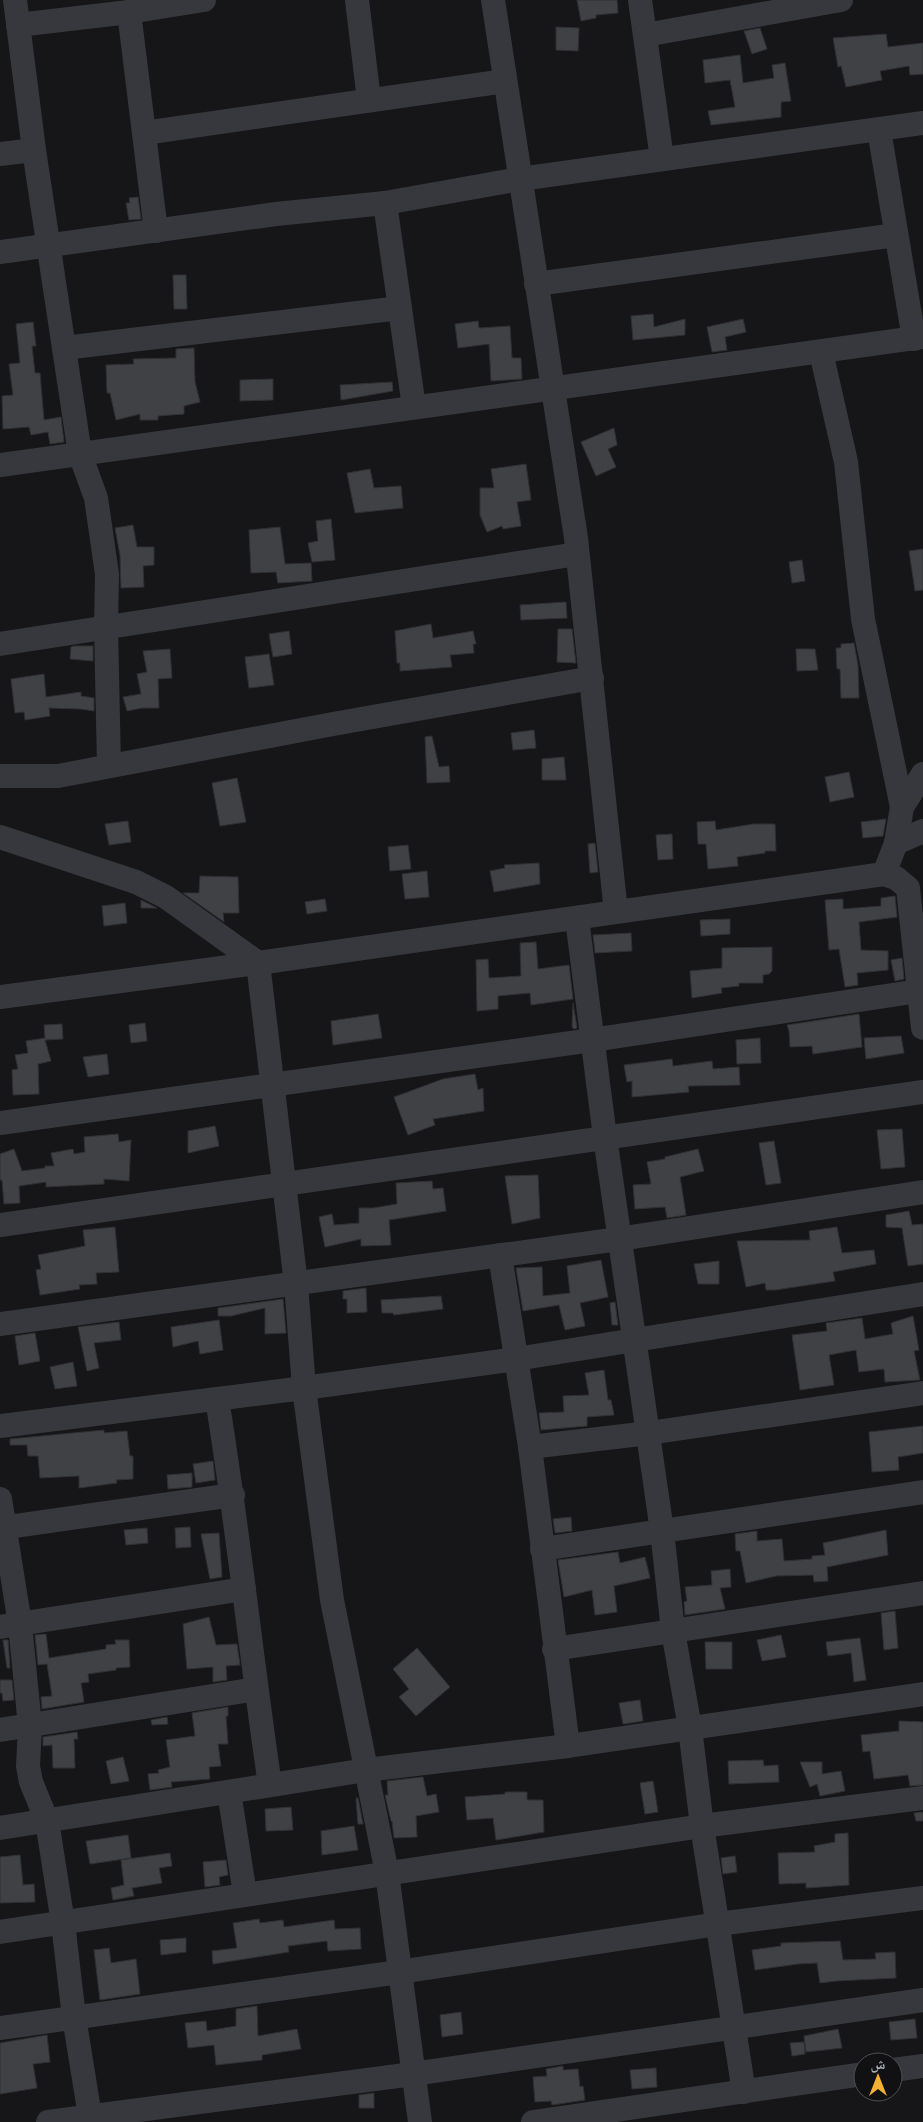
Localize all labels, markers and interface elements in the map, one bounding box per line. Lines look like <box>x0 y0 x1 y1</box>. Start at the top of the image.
north arrow <box>853 2052 903 2102</box>
text: ش <box>871 2055 886 2073</box>

